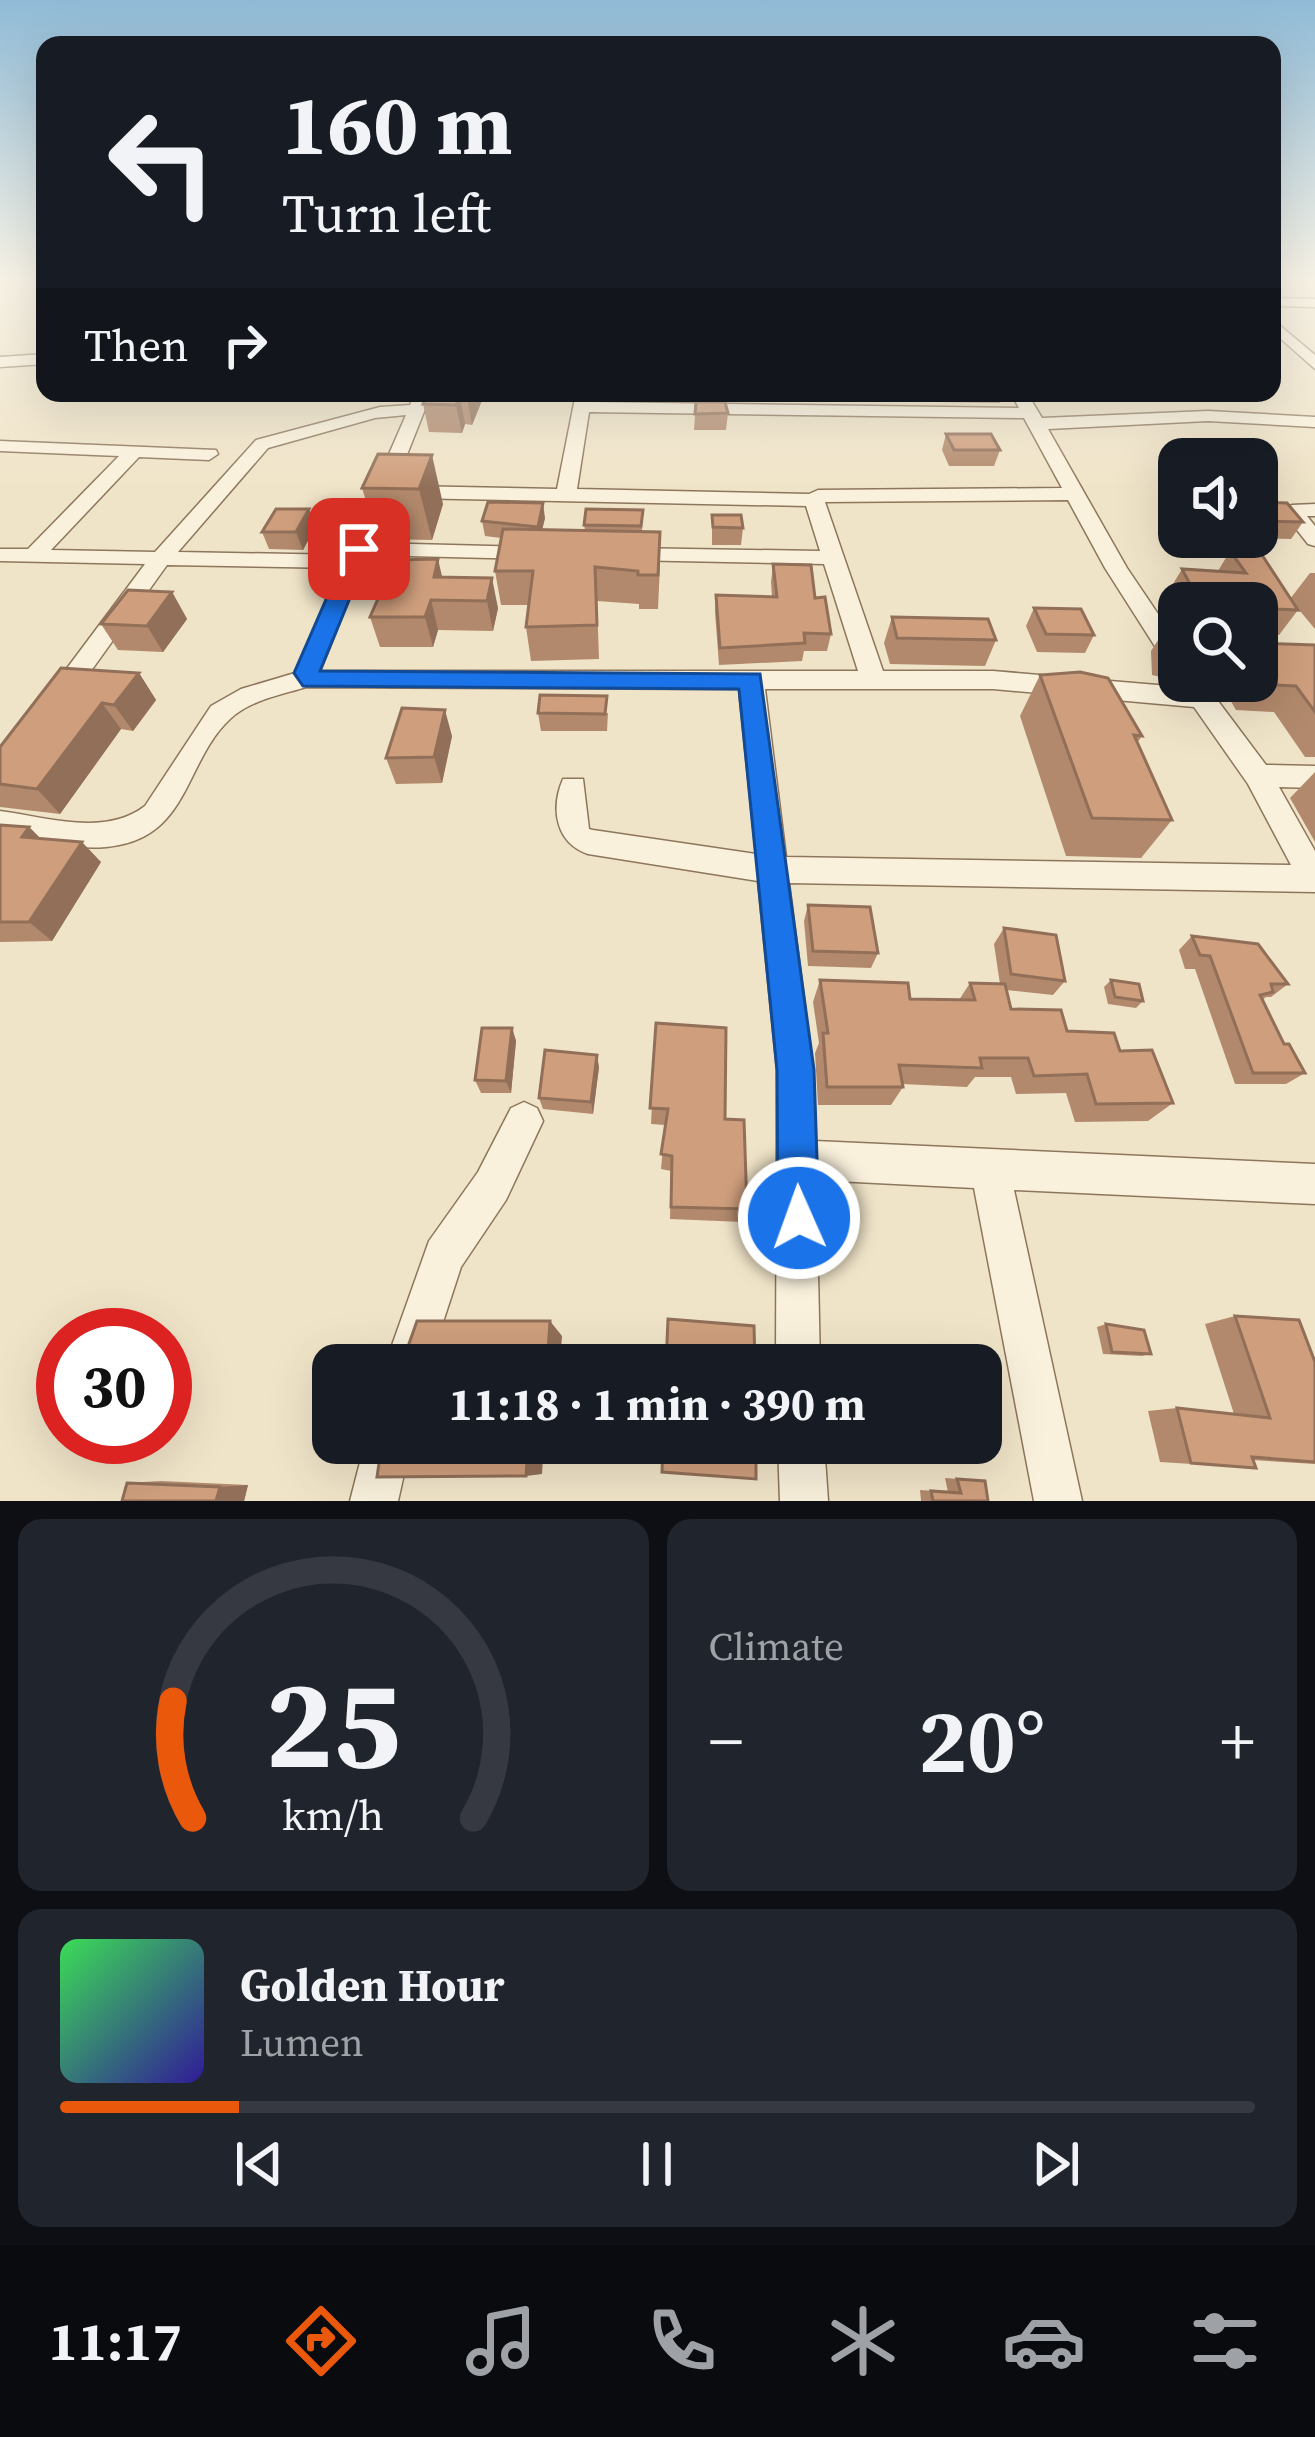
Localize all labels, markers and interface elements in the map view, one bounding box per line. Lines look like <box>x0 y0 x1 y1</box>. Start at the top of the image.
text: 160 m <box>282 67 513 182</box>
icon: left <box>84 84 240 240</box>
text: Turn left <box>282 176 491 250</box>
icon: right <box>212 312 278 378</box>
text: Then <box>84 314 188 376</box>
map controls <box>1158 438 1278 702</box>
button: sound <box>1158 438 1278 558</box>
pin <box>308 498 410 600</box>
icon: arrive <box>326 516 392 582</box>
button: search <box>1158 582 1278 702</box>
position arrow <box>736 1155 862 1281</box>
speed limit sign: 30 <box>36 1308 192 1464</box>
text: 11:18 · 1 min · 390 m <box>449 1373 865 1435</box>
text: Climate <box>709 1620 844 1673</box>
text: 25 <box>266 1638 401 1809</box>
text: 20° <box>918 1679 1045 1802</box>
text: − <box>709 1696 743 1786</box>
text: + <box>1220 1696 1255 1786</box>
text: km/h <box>282 1786 384 1844</box>
text: Golden Hour <box>240 1954 504 2016</box>
text: Lumen <box>240 2016 364 2069</box>
icon: previous <box>226 2131 292 2197</box>
icon: pause <box>624 2131 690 2197</box>
icon: next <box>1023 2131 1089 2197</box>
icon: directions <box>279 2299 363 2383</box>
icon: music <box>459 2299 543 2383</box>
icon: phone <box>640 2299 724 2383</box>
icon: climate <box>821 2299 905 2383</box>
icon: car <box>1002 2299 1086 2383</box>
icon: filters <box>1183 2299 1267 2383</box>
text: 11:17 <box>48 2304 182 2378</box>

